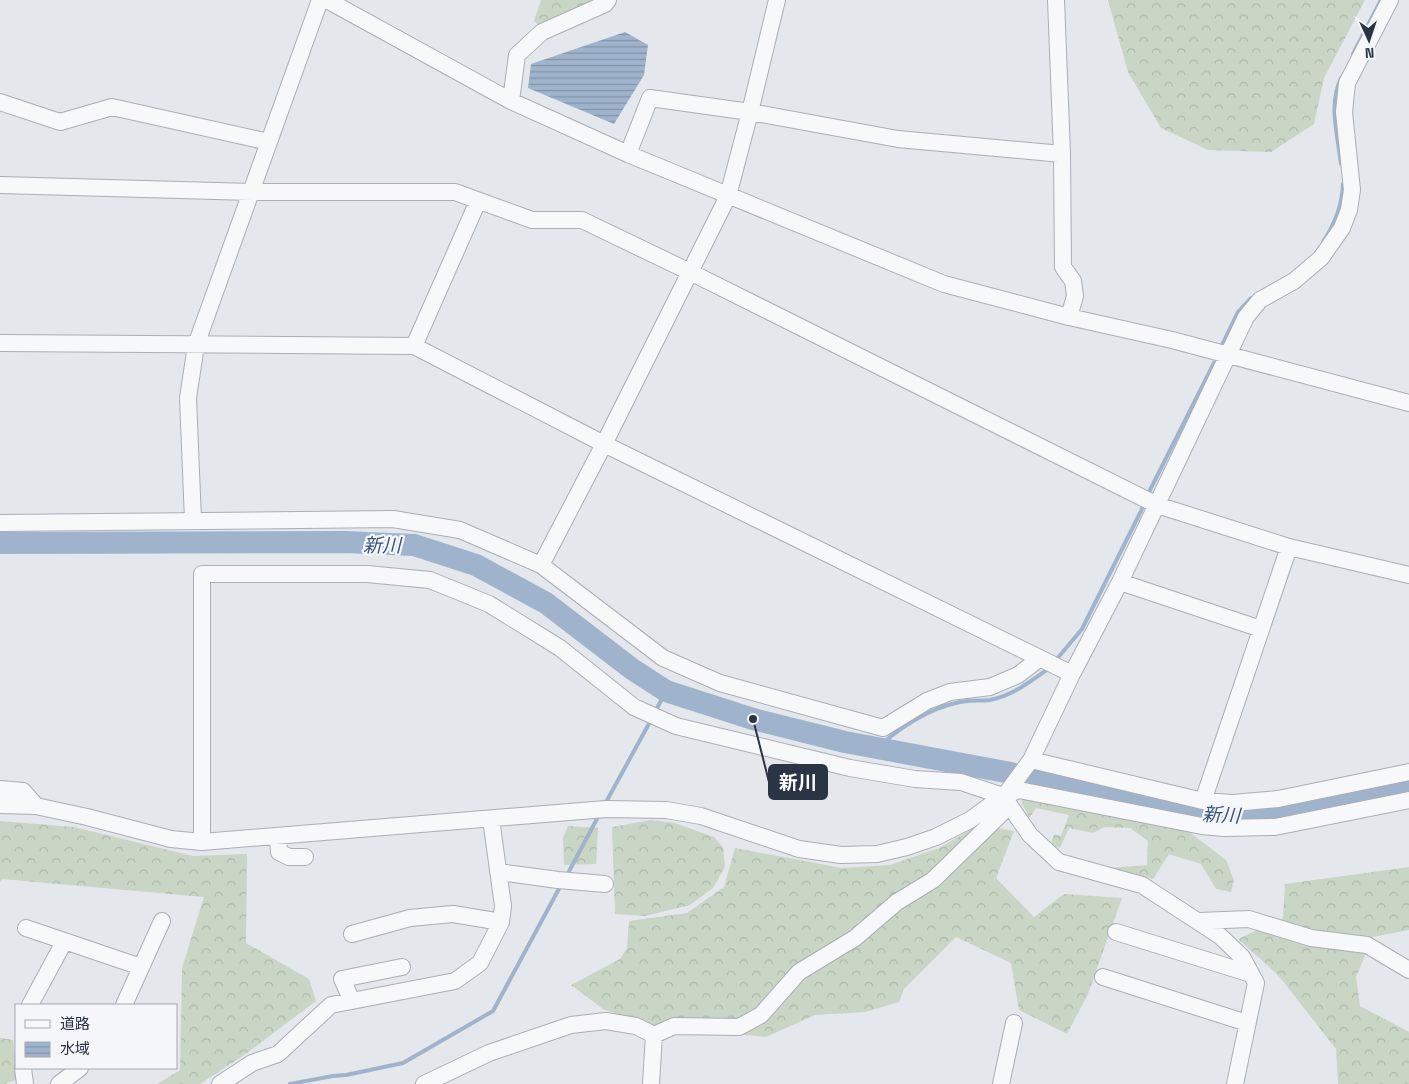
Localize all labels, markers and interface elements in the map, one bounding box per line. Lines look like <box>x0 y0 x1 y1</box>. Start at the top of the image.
north arrow <box>1344 15 1394 65</box>
text: N <box>1365 44 1375 62</box>
water label: 新川 <box>363 533 403 558</box>
callout: 新川 <box>769 765 827 799</box>
text: 新川 <box>779 770 817 795</box>
water label: 新川 <box>1201 802 1243 829</box>
legend <box>15 1004 178 1069</box>
text: 道路 <box>60 1014 90 1033</box>
text: 水域 <box>60 1039 90 1058</box>

